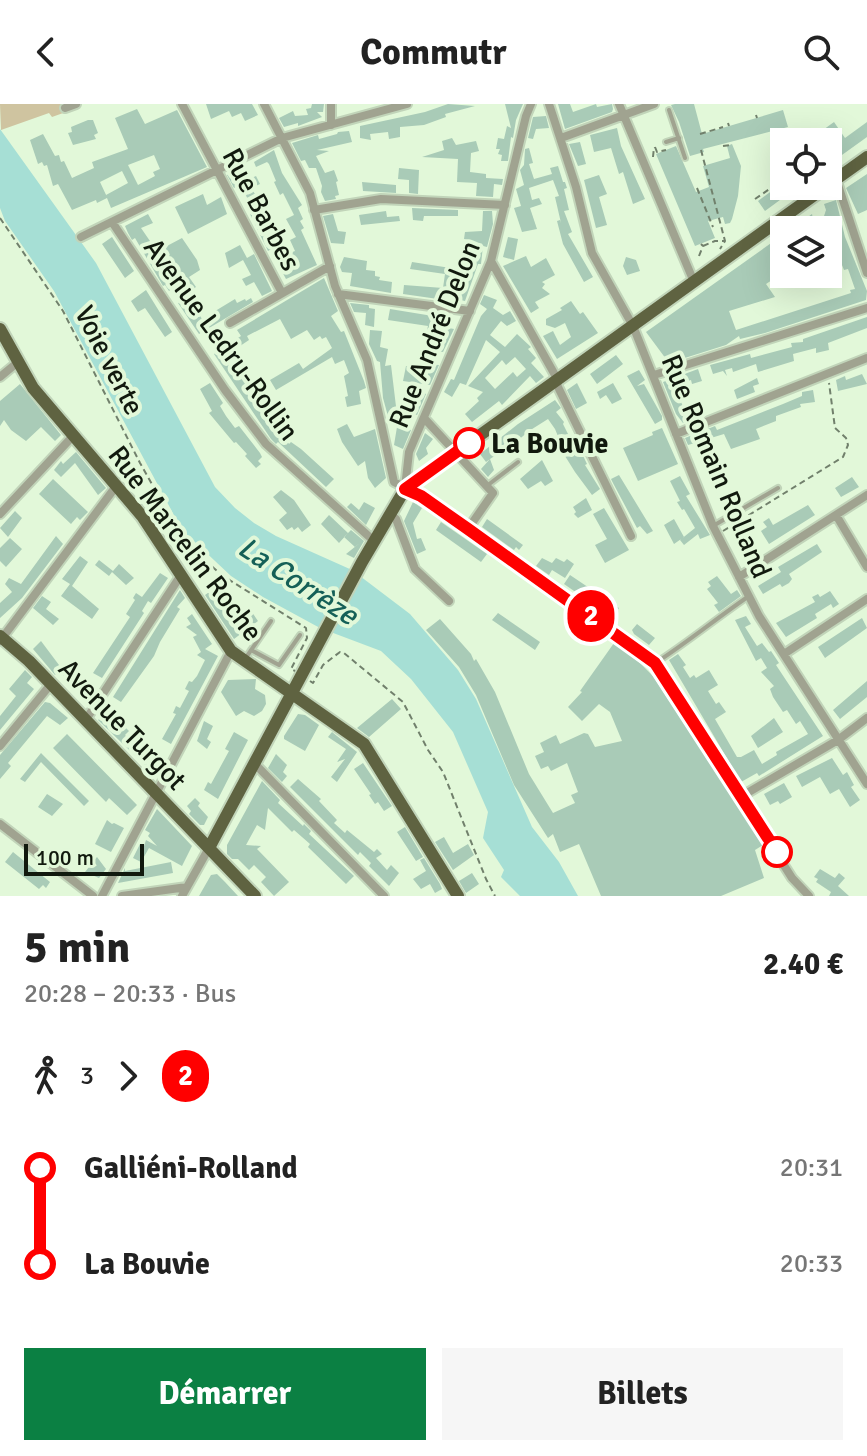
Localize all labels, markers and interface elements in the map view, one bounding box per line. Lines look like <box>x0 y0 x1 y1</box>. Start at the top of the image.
icon: back <box>24 30 68 74</box>
text: Commutr <box>360 30 507 75</box>
icon: search <box>799 30 843 74</box>
map controls <box>770 128 842 288</box>
button: locate <box>770 128 842 200</box>
street label: Rue Barbes <box>215 142 308 277</box>
button: layers <box>770 216 842 288</box>
street label: Avenue Ledru-Rollin <box>136 232 306 447</box>
street label: Rue André Delon <box>382 236 488 433</box>
street label: Voie verte <box>67 300 151 421</box>
street label: Rue Romain Rolland <box>654 349 779 583</box>
place label: La Bouvie <box>491 427 608 461</box>
marker: La Bouvie <box>454 428 484 458</box>
street label: Rue Marcelin Roche <box>101 439 270 648</box>
water label: La Corrèze <box>231 529 366 635</box>
line badge: 2 <box>565 590 617 642</box>
text: 2 <box>583 599 599 633</box>
street label: Avenue Turgot <box>51 652 194 798</box>
unlabelled marker <box>762 837 792 867</box>
scale bar <box>24 840 144 876</box>
text: 100 m <box>36 844 94 871</box>
text: 5 min <box>24 921 130 975</box>
text: 2.40 € <box>763 946 843 983</box>
text: 20:28 – 20:33 · Bus <box>24 978 236 1010</box>
icon: walk <box>24 1054 68 1098</box>
icon: forward <box>106 1054 150 1098</box>
text: 2 <box>178 1059 193 1093</box>
text: 3 <box>80 1060 94 1092</box>
text: Galliéni-Rolland <box>84 1150 298 1187</box>
text: 20:31 <box>780 1152 843 1184</box>
text: La Bouvie <box>84 1246 210 1283</box>
text: 20:33 <box>780 1248 843 1280</box>
button: Démarrer <box>24 1348 426 1440</box>
button: Billets <box>442 1348 843 1440</box>

